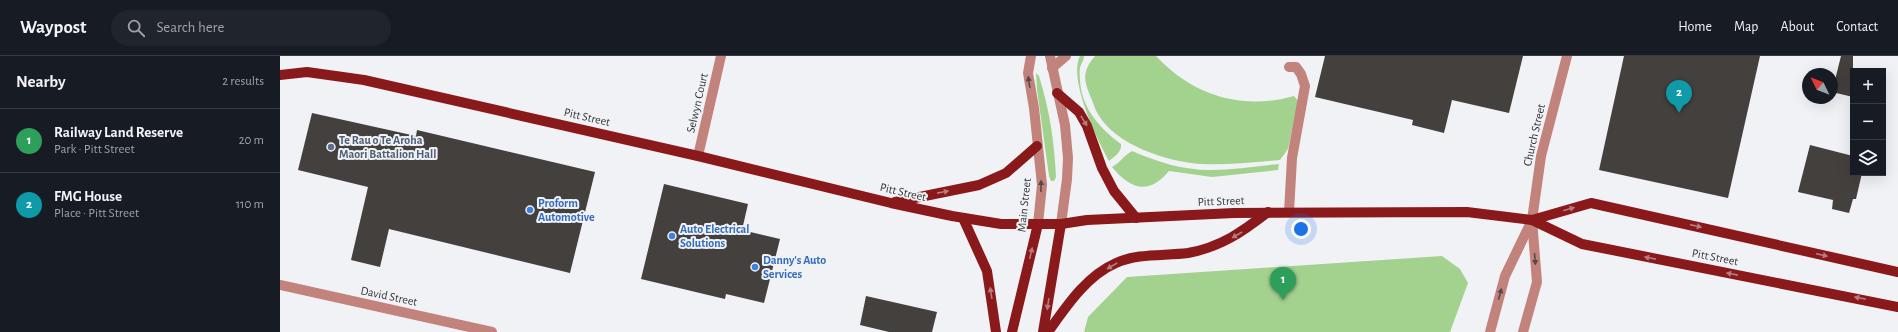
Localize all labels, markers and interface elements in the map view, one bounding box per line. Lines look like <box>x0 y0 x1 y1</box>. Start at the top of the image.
search box <box>111 10 391 46</box>
icon: search <box>125 17 147 39</box>
text: Waypost <box>20 18 87 37</box>
text: Search here <box>157 20 224 35</box>
text: Home <box>1678 20 1712 34</box>
text: Map <box>1734 20 1758 34</box>
text: About <box>1780 20 1814 34</box>
text: Contact <box>1836 20 1878 34</box>
north arrow <box>1802 68 1838 104</box>
map controls <box>1850 68 1886 176</box>
button: + <box>1850 68 1886 104</box>
street label: Selwyn Court <box>684 72 711 134</box>
text: Nearby <box>16 73 66 90</box>
text: 2 results <box>222 75 264 88</box>
one-way arrow <box>1026 76 1032 88</box>
pin: 2 <box>1666 80 1692 113</box>
street label: Church Street <box>1521 103 1547 167</box>
button: − <box>1850 104 1886 140</box>
street label: Pitt Street <box>563 106 611 128</box>
one-way arrow <box>1080 116 1088 126</box>
text: Railway Land Reserve <box>54 125 183 140</box>
text: 1 <box>27 134 31 147</box>
text: 20 m <box>239 134 264 147</box>
place label: Te Rau o Te Aroha Maori Battalion Hall <box>339 134 436 160</box>
button: layers <box>1850 140 1886 176</box>
marker: Te Rau o Te Aroha Maori Battalion Hall <box>326 142 336 152</box>
text: Park · Pitt Street <box>54 143 135 156</box>
street label: Main Street <box>1015 177 1033 233</box>
one-way arrow <box>1038 179 1044 192</box>
street label: Pitt Street <box>879 181 927 203</box>
text: FMG House <box>54 189 122 204</box>
one-way arrow <box>936 189 949 195</box>
street label: Pitt Street <box>1197 194 1245 208</box>
place label: Proform Automotive <box>538 197 595 223</box>
text: 2 <box>26 198 32 211</box>
text: 110 m <box>236 198 264 211</box>
marker: Proform Automotive <box>525 205 535 215</box>
one-way arrow <box>1563 206 1575 212</box>
text: Place · Pitt Street <box>54 207 139 220</box>
your location <box>1291 219 1311 239</box>
place label: Auto Electrical Solutions <box>680 223 749 249</box>
one-way arrow <box>1689 224 1702 230</box>
marker: Auto Electrical Solutions <box>667 231 677 241</box>
one-way arrow <box>1231 232 1243 239</box>
one-way arrow <box>1028 247 1034 259</box>
street label: Pitt Street <box>1691 247 1739 267</box>
one-way arrow <box>1816 252 1829 258</box>
one-way arrow <box>1532 253 1538 265</box>
place label: Danny's Auto Services <box>763 254 826 280</box>
one-way arrow <box>1644 255 1657 261</box>
marker: Danny's Auto Services <box>750 262 760 272</box>
one-way arrow <box>1106 262 1118 269</box>
pin: 1 <box>1270 267 1296 300</box>
one-way arrow <box>1726 271 1738 277</box>
street label: David Street <box>360 284 419 308</box>
one-way arrow <box>987 287 993 299</box>
one-way arrow <box>1497 288 1503 300</box>
one-way arrow <box>1854 295 1866 301</box>
one-way arrow <box>1045 298 1051 310</box>

